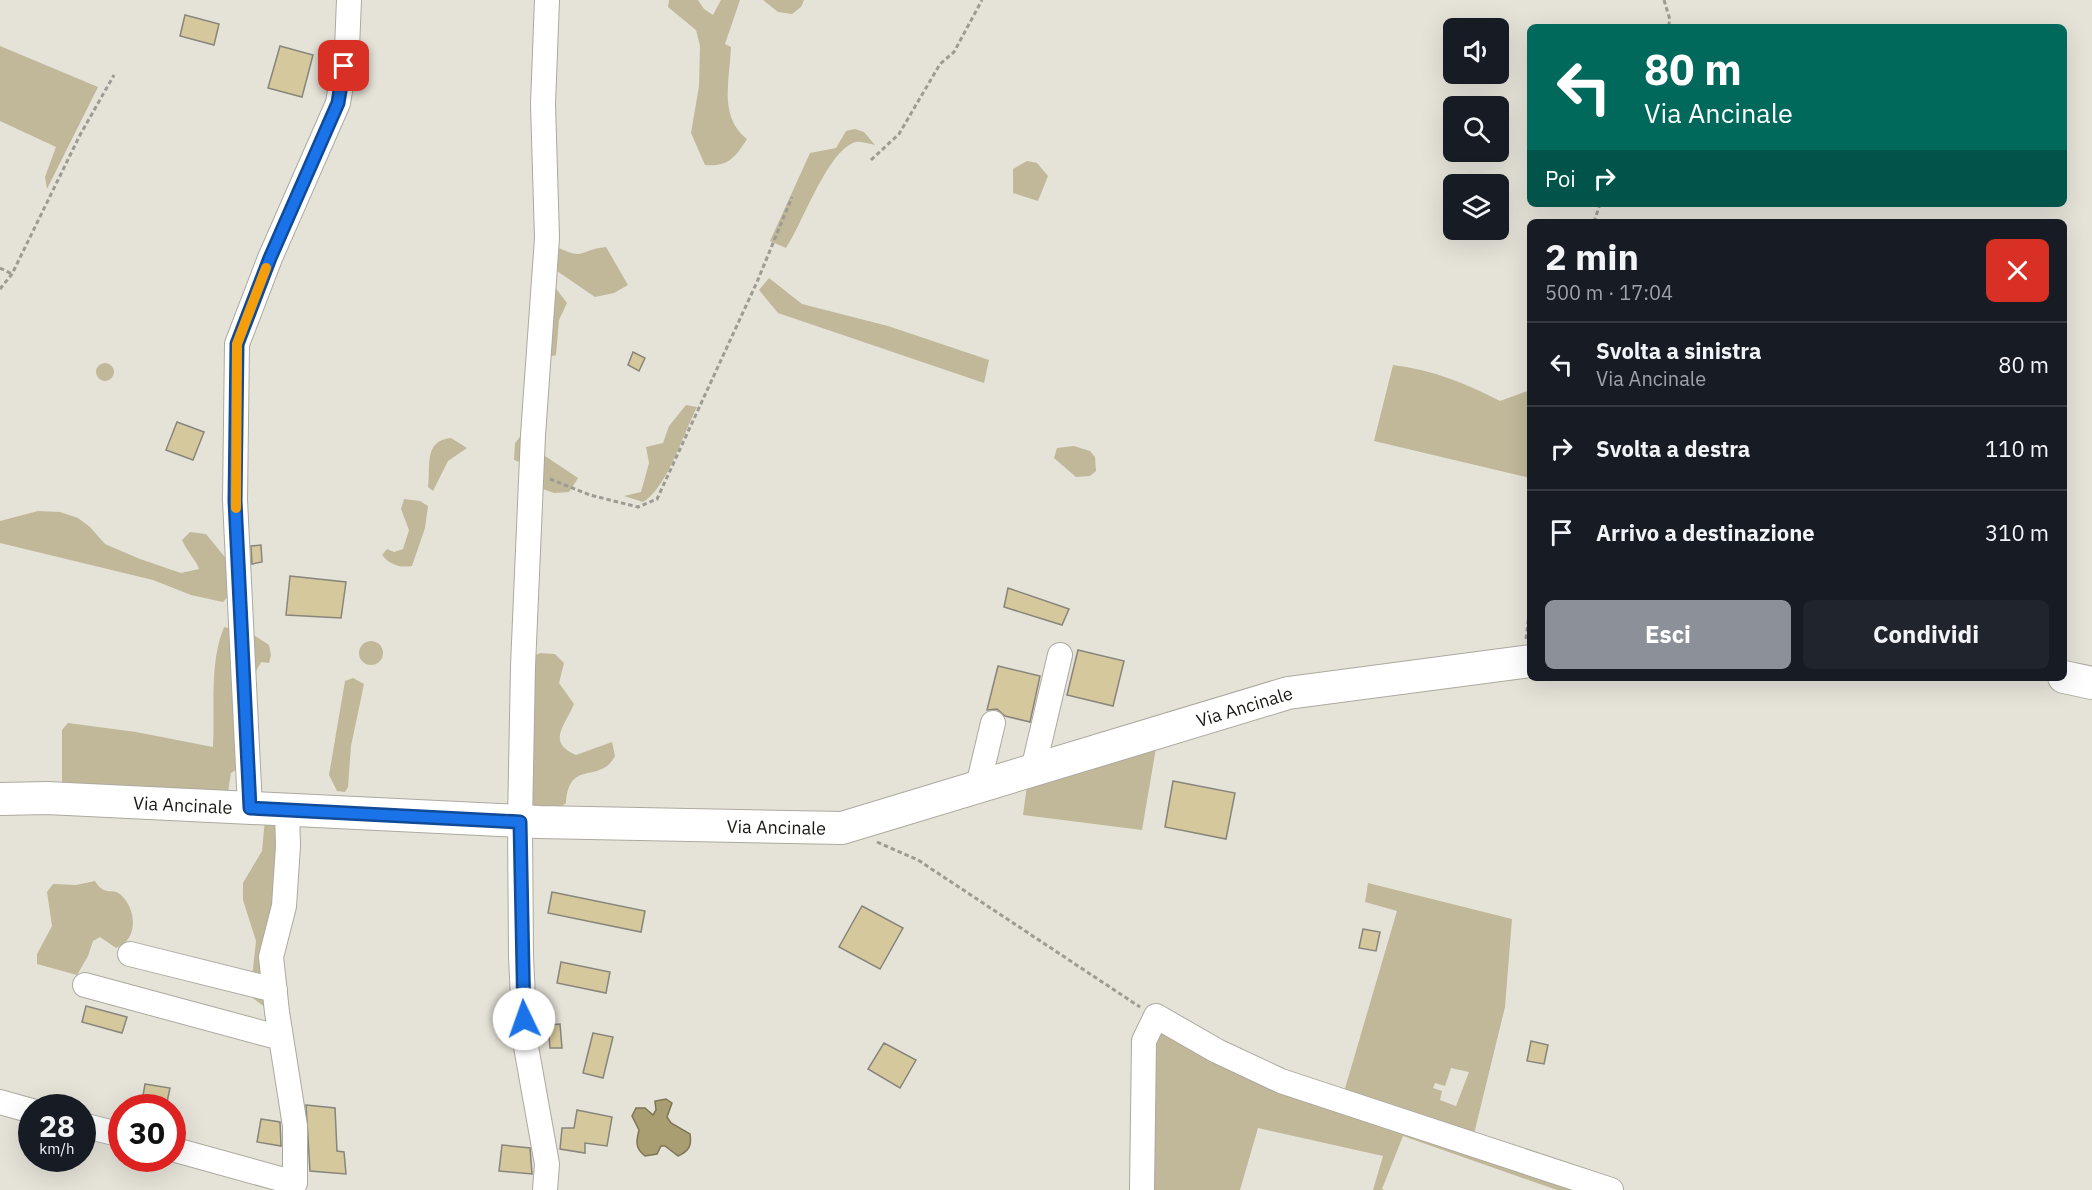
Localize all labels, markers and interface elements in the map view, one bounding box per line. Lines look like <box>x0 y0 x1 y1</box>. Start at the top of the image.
map controls <box>1443 18 1509 240</box>
button: sound <box>1443 18 1509 84</box>
pin <box>318 40 369 91</box>
text: 80 m <box>1644 42 1742 97</box>
icon: left <box>1545 48 1623 126</box>
icon: arrive <box>327 49 360 82</box>
text: Via Ancinale <box>1644 95 1793 130</box>
button: search <box>1443 96 1509 162</box>
icon: right <box>1588 162 1621 195</box>
text: Poi <box>1545 164 1576 193</box>
button: layers <box>1443 174 1509 240</box>
text: 2 min <box>1545 233 1639 280</box>
button: close <box>1986 239 2049 302</box>
text: 500 m · 17:04 <box>1545 279 1673 306</box>
text: Svolta a sinistra <box>1596 336 1761 365</box>
icon: left <box>1545 348 1578 381</box>
text: 80 m <box>1998 350 2049 379</box>
text: Via Ancinale <box>1596 365 1706 392</box>
icon: right <box>1545 432 1578 465</box>
text: Svolta a destra <box>1596 434 1750 463</box>
text: 110 m <box>1985 434 2049 463</box>
icon: arrive <box>1545 516 1578 549</box>
text: Arrivo a destinazione <box>1596 518 1815 547</box>
text: 310 m <box>1985 518 2049 547</box>
button: Esci <box>1545 600 1791 669</box>
button: Condividi <box>1803 600 2049 669</box>
street label: Via Ancinale <box>1193 681 1295 732</box>
street label: Via Ancinale <box>133 791 233 819</box>
street label: Via Ancinale <box>726 814 826 839</box>
position arrow <box>492 987 556 1051</box>
speed limit sign: 30 <box>108 1094 186 1172</box>
text: 28 <box>39 1106 75 1145</box>
text: km/h <box>39 1139 75 1158</box>

